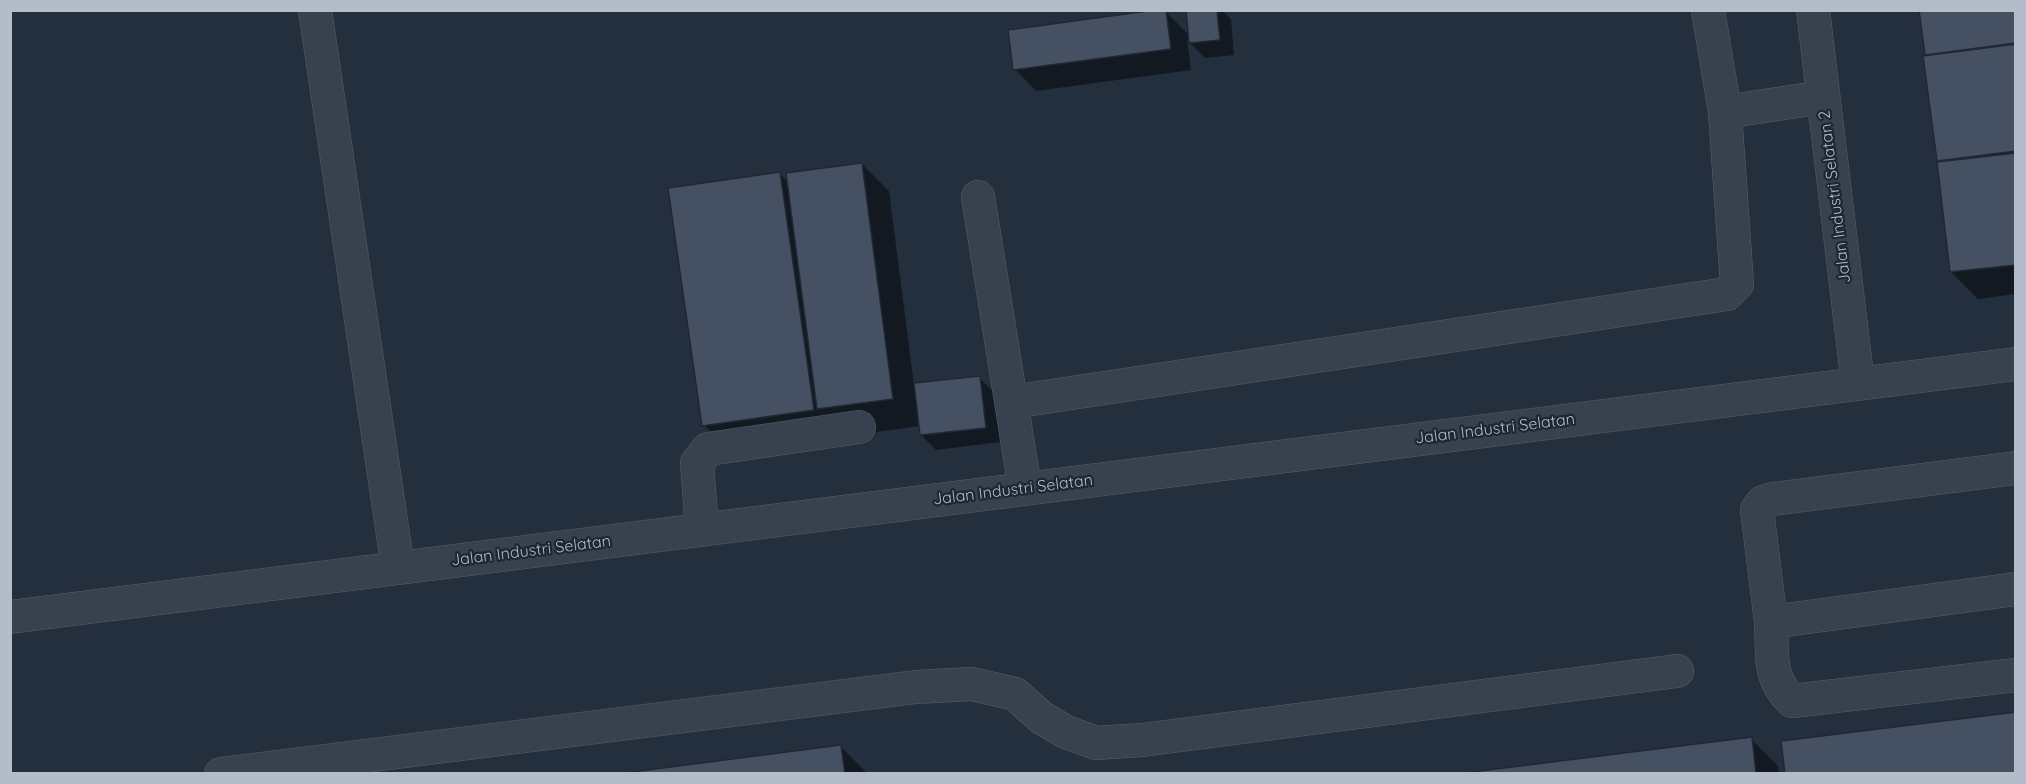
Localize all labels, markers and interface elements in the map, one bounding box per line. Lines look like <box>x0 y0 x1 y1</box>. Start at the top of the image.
street label: Jalan Industri Selatan 2 <box>1815 109 1855 285</box>
street label: Jalan Industri Selatan <box>1414 410 1576 448</box>
street label: Jalan Industri Selatan <box>932 471 1094 509</box>
street label: Jalan Industri Selatan <box>450 532 612 570</box>

